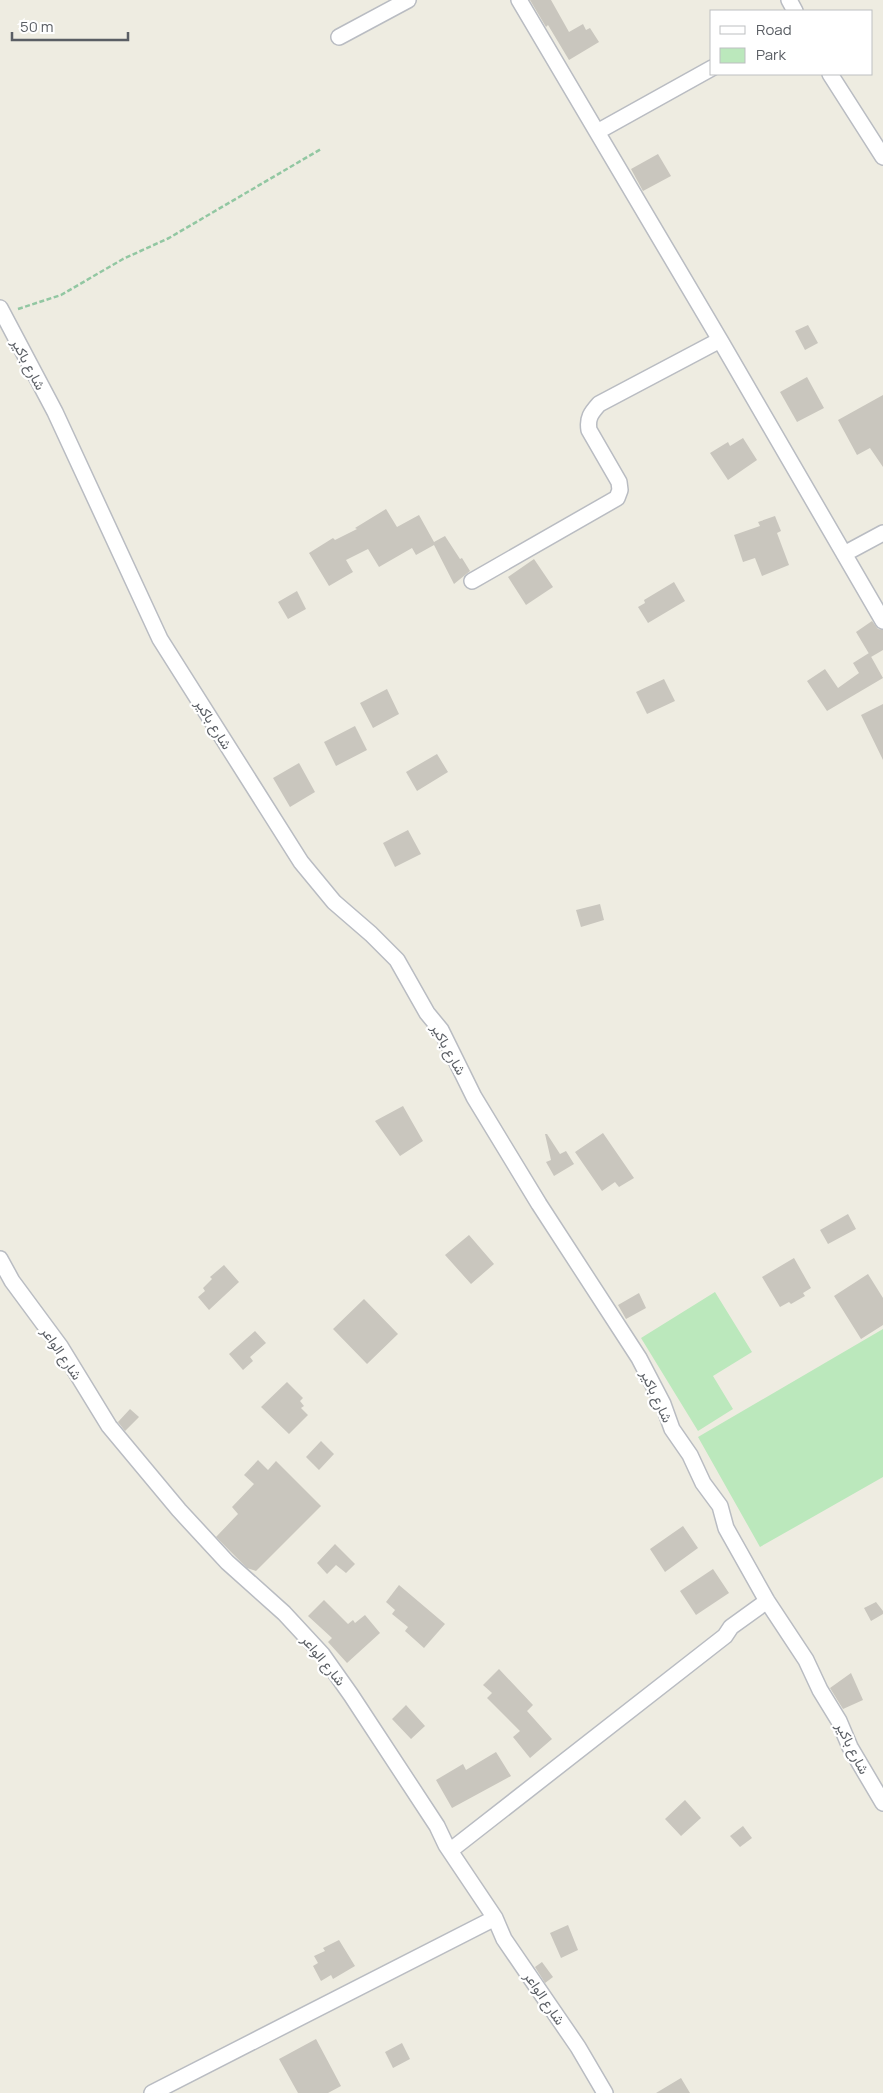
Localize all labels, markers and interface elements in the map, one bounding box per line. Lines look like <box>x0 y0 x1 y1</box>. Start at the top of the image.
scale bar <box>12 10 129 42</box>
legend <box>710 10 873 75</box>
text: 50 m <box>20 16 54 37</box>
text: Road <box>756 19 792 40</box>
text: Park <box>756 44 786 65</box>
street label: شارع باكير <box>5 334 51 394</box>
street label: شارع باكير <box>189 694 237 754</box>
street label: شارع باكير <box>425 1019 471 1079</box>
street label: شارع الواعر <box>35 1322 87 1384</box>
street label: شارع باكير <box>634 1366 677 1426</box>
street label: شارع الواعر <box>295 1630 350 1691</box>
street label: شارع باكير <box>830 1718 874 1778</box>
street label: شارع الواعر <box>518 1967 570 2029</box>

